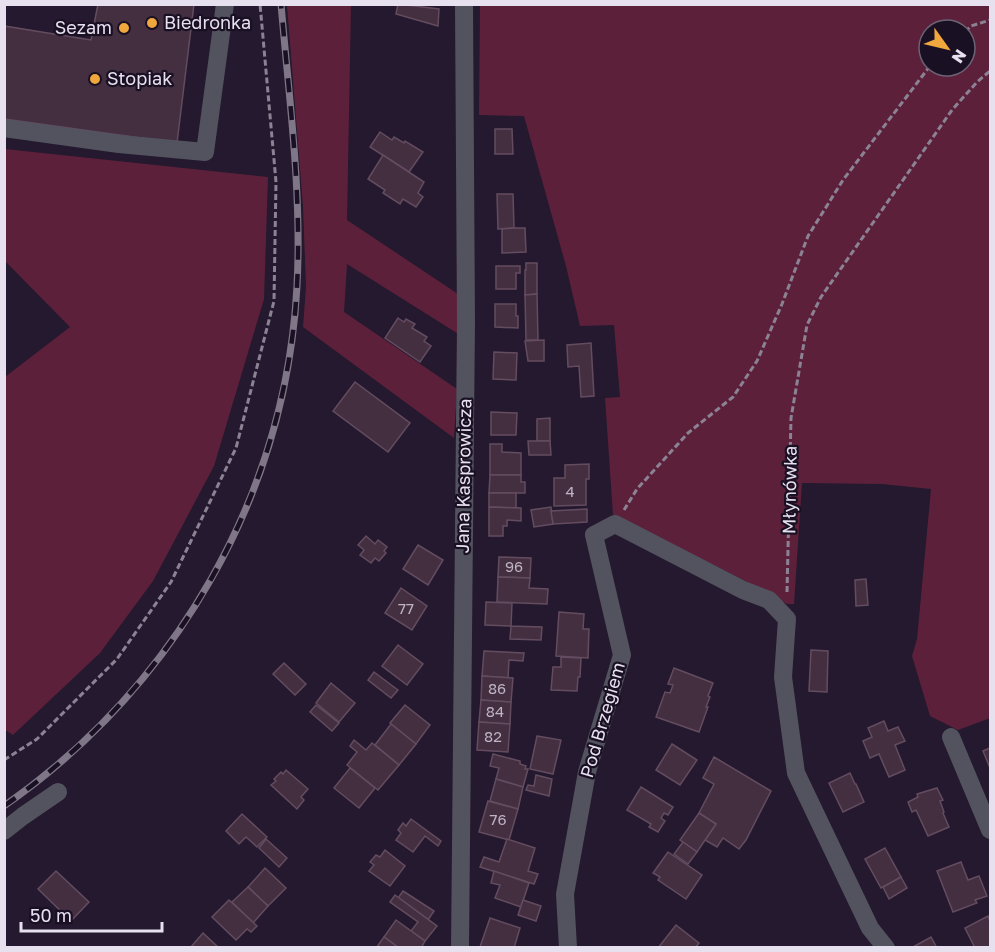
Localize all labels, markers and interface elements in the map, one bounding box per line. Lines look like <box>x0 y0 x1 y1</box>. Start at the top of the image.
place label: Biedronka <box>164 11 251 33</box>
place label: Sezam <box>55 16 112 38</box>
marker: Biedronka <box>145 16 159 30</box>
north arrow <box>917 18 977 78</box>
marker: Sezam <box>117 21 131 35</box>
text: N <box>948 46 971 67</box>
place label: Stopiak <box>107 67 172 89</box>
marker: Stopiak <box>88 72 102 86</box>
street label: Jana Kasprowicza <box>451 398 475 554</box>
street label: Młynówka <box>777 446 801 534</box>
house number: 4 <box>565 482 575 500</box>
house number: 96 <box>505 557 523 575</box>
house number: 77 <box>398 599 414 617</box>
street label: Pod Brzegiem <box>575 659 629 780</box>
house number: 86 <box>488 679 506 697</box>
house number: 84 <box>486 702 504 720</box>
house number: 82 <box>484 727 502 745</box>
house number: 76 <box>489 810 507 828</box>
scale bar <box>21 895 162 933</box>
text: 50 m <box>30 904 72 926</box>

